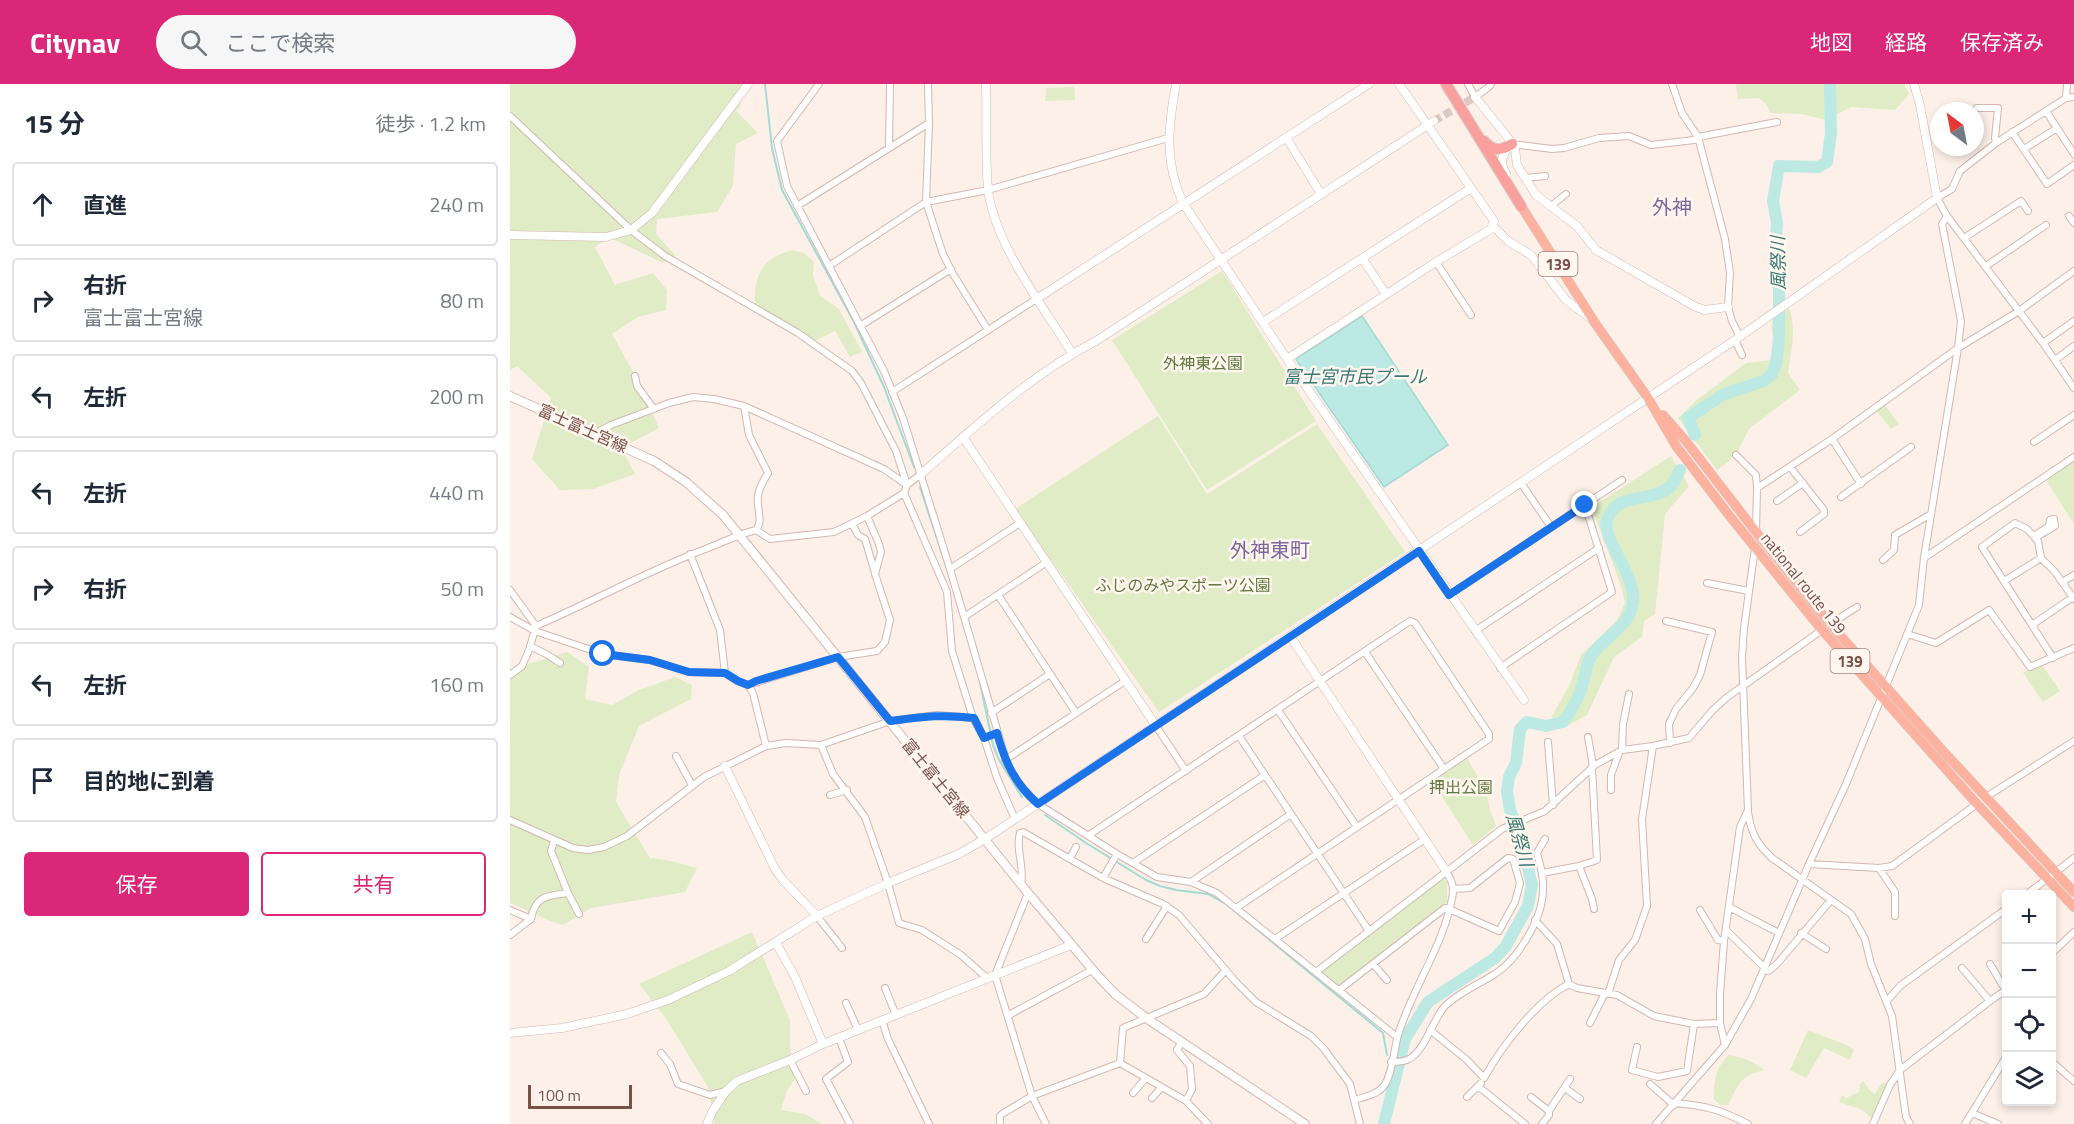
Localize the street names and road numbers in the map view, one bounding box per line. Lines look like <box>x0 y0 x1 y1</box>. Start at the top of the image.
road number: 139 <box>1538 252 1578 276</box>
street label: 富士富士宮線 <box>534 398 632 458</box>
street label: national route 139 <box>1756 527 1852 639</box>
road number: 139 <box>1830 649 1870 673</box>
street label: 富士富士宮線 <box>896 733 976 823</box>

